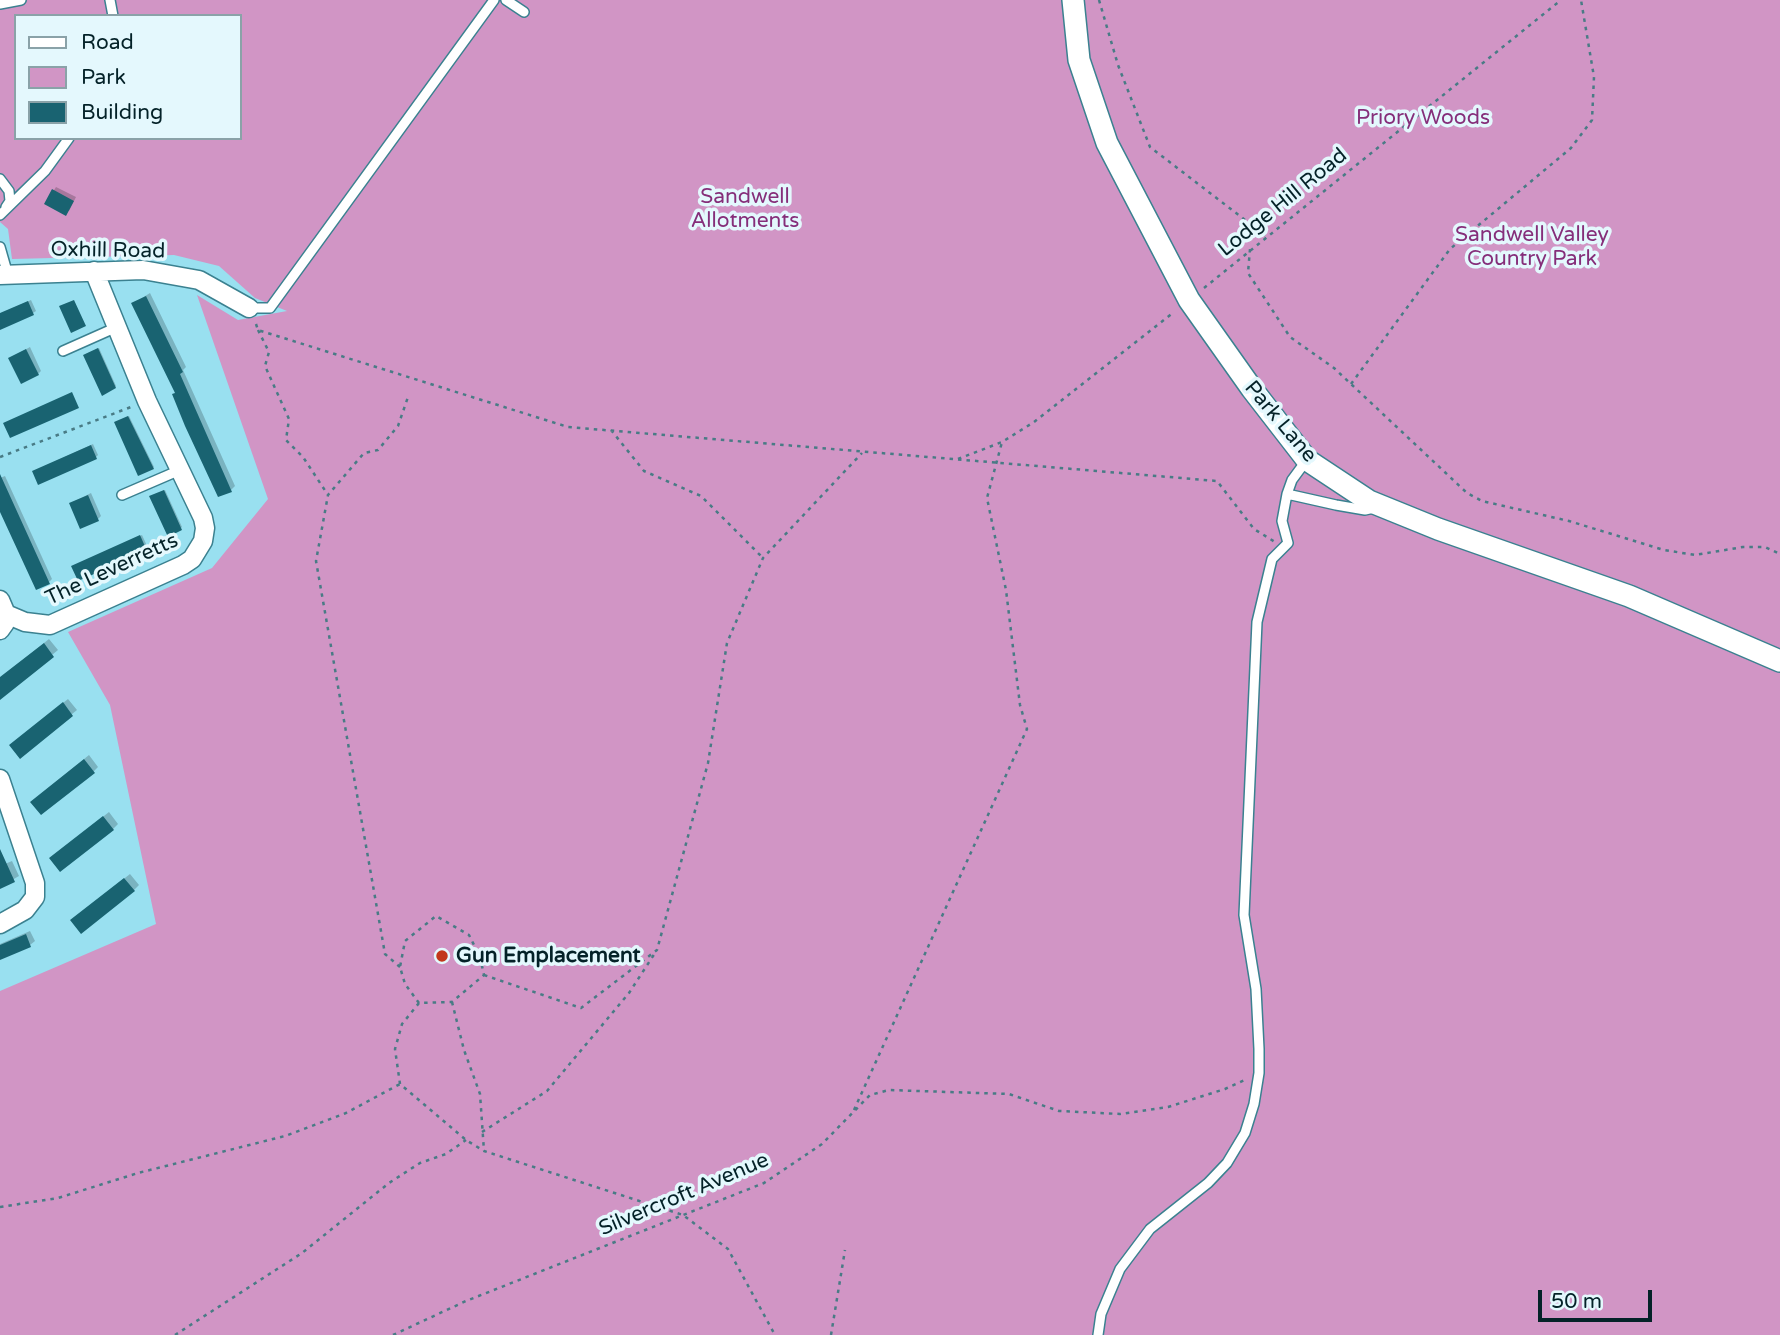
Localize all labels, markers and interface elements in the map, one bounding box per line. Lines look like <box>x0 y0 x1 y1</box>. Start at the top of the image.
legend <box>14 14 242 140</box>
text: Road <box>81 30 134 55</box>
text: Park <box>81 65 126 90</box>
text: Building <box>81 100 163 125</box>
park label: Priory Woods <box>1356 105 1490 131</box>
street label: Lodge Hill Road <box>1214 143 1352 263</box>
park label: Sandwell Allotments <box>691 184 799 234</box>
park label: Sandwell Valley Country Park <box>1455 222 1609 272</box>
street label: Oxhill Road <box>50 237 166 265</box>
street label: Park Lane <box>1239 376 1321 468</box>
street label: The Leverretts <box>42 528 182 612</box>
place label: Gun Emplacement <box>456 943 640 969</box>
marker: Gun Emplacement <box>434 948 450 964</box>
street label: Silvercroft Avenue <box>595 1148 773 1242</box>
scale bar <box>1542 1276 1656 1320</box>
text: 50 m <box>1551 1289 1602 1314</box>

